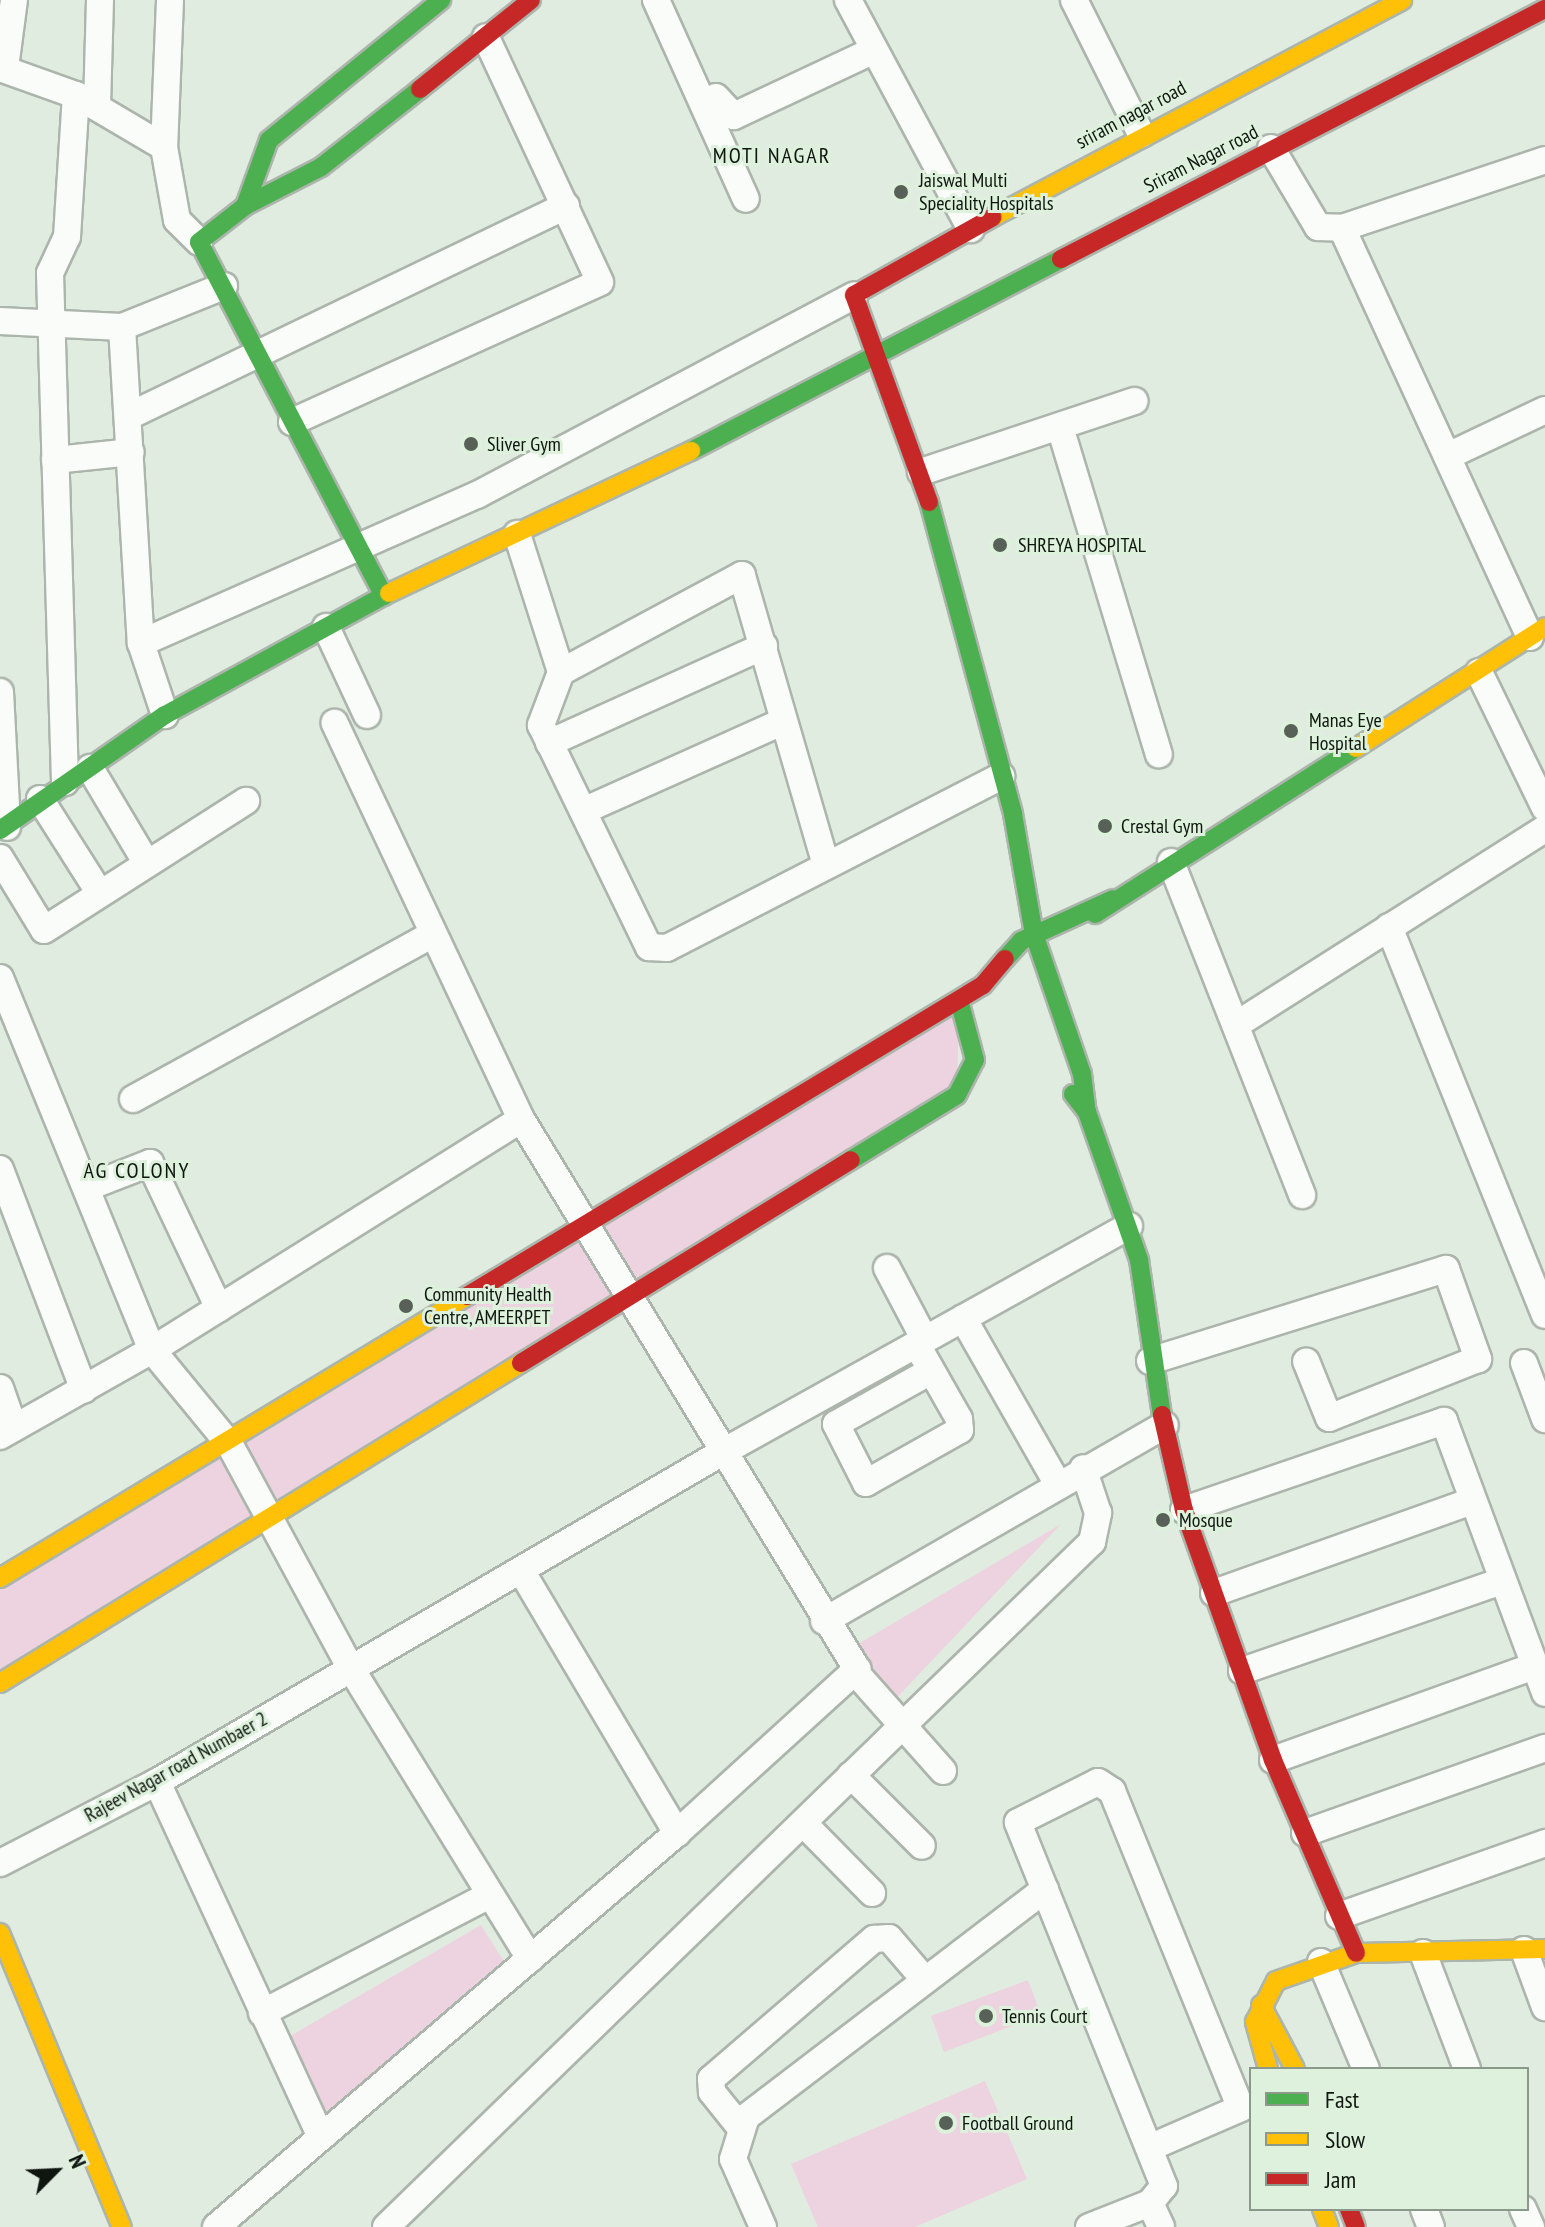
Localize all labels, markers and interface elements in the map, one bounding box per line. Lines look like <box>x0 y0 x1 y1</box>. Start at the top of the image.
street label: sriram nagar road <box>1072 76 1190 154</box>
street label: Sriram Nagar road <box>1140 120 1262 198</box>
district label: MOTI NAGAR <box>713 143 831 169</box>
place label: Jaiswal Multi Speciality Hospitals <box>919 168 1054 215</box>
marker: Jaiswal Multi Speciality Hospitals <box>890 181 912 203</box>
place label: Sliver Gym <box>487 432 561 456</box>
marker: Sliver Gym <box>462 435 480 453</box>
place label: SHREYA HOSPITAL <box>1018 533 1147 557</box>
marker: SHREYA HOSPITAL <box>989 534 1011 556</box>
place label: Manas Eye Hospital <box>1309 708 1382 755</box>
marker: Manas Eye Hospital <box>1280 720 1302 742</box>
place label: Crestal Gym <box>1121 814 1203 838</box>
marker: Crestal Gym <box>1096 817 1114 835</box>
district label: AG COLONY <box>84 1158 190 1184</box>
place label: Community Health Centre, AMEERPET <box>424 1282 552 1329</box>
marker: Community Health Centre, AMEERPET <box>395 1295 417 1317</box>
place label: Mosque <box>1179 1508 1233 1532</box>
marker: Mosque <box>1154 1511 1172 1529</box>
street label: Rajeev Nagar road Numbaer 2 <box>80 1707 272 1827</box>
place label: Tennis Court <box>1002 2004 1087 2028</box>
marker: Tennis Court <box>977 2007 995 2025</box>
legend <box>1249 2067 1529 2211</box>
text: Fast <box>1325 2084 1359 2115</box>
place label: Football Ground <box>962 2111 1073 2135</box>
marker: Football Ground <box>937 2114 955 2132</box>
text: Slow <box>1325 2124 1365 2155</box>
north arrow <box>16 2131 96 2211</box>
text: N <box>63 2150 93 2172</box>
text: Jam <box>1325 2164 1356 2195</box>

